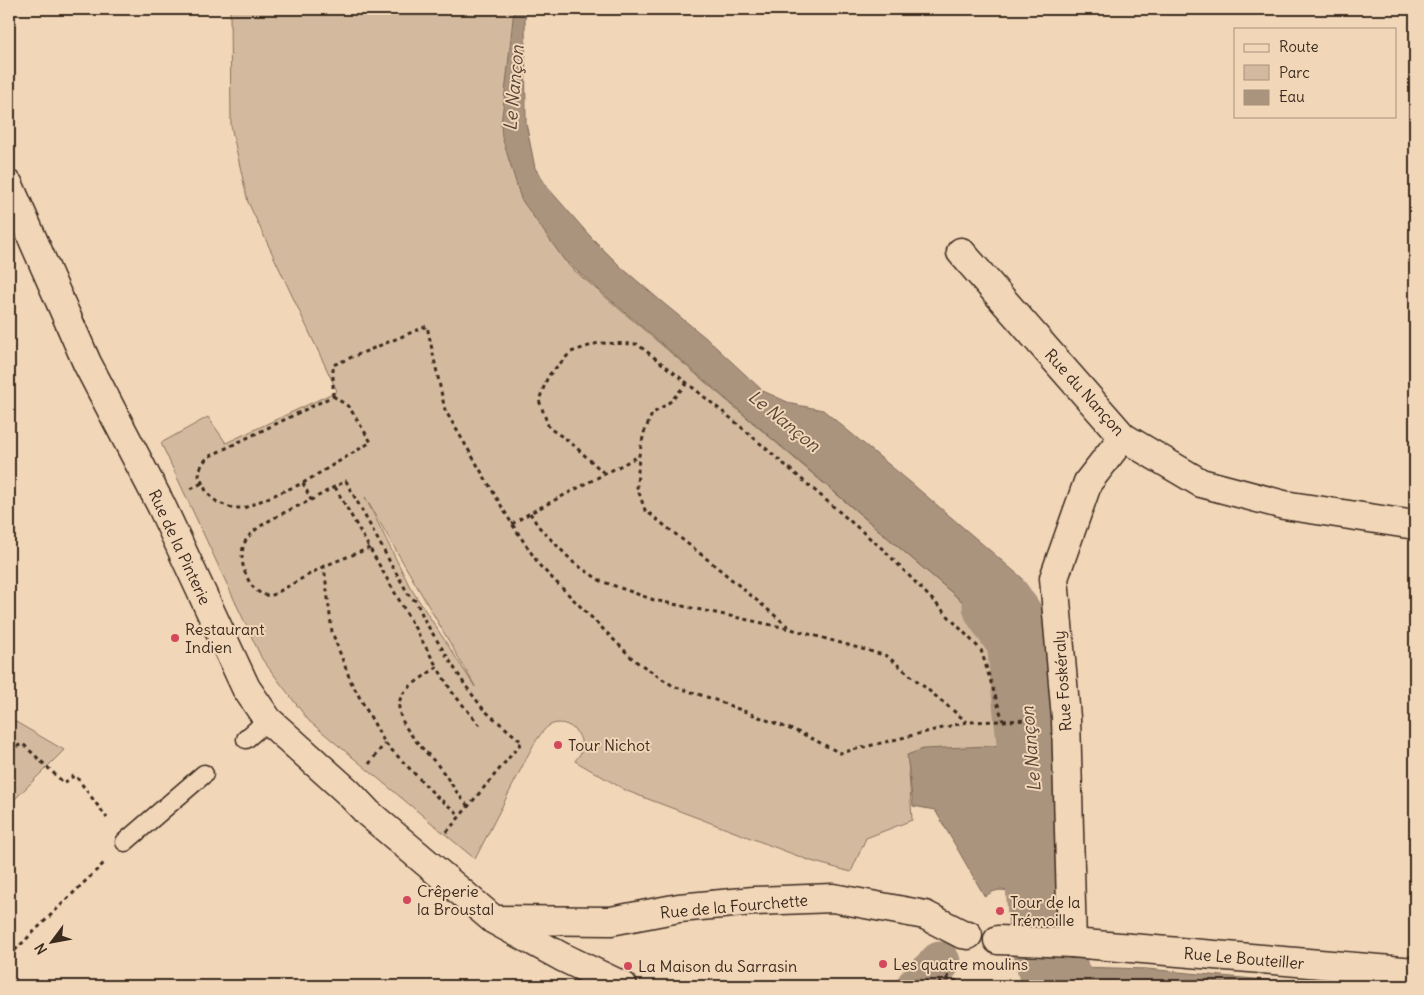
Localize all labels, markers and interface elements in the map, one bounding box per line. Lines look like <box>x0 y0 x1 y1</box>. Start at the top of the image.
legend <box>1234 28 1396 118</box>
text: Route <box>1279 37 1319 56</box>
water label: Le Nançon <box>498 44 529 132</box>
text: Parc <box>1279 63 1310 82</box>
text: Eau <box>1279 87 1305 106</box>
street label: Rue du Nançon <box>1041 344 1129 440</box>
water label: Le Nançon <box>744 385 825 457</box>
street label: Rue de la Pinterie <box>145 486 215 608</box>
place label: Restaurant Indien <box>185 619 265 657</box>
street label: Rue Foskéraly <box>1048 630 1076 732</box>
marker: Restaurant Indien <box>169 632 181 644</box>
water label: Le Nançon <box>1015 705 1046 793</box>
place label: Tour Nichot <box>568 735 651 755</box>
marker: Tour Nichot <box>552 739 564 751</box>
place label: Crêperie la Broustal <box>417 881 494 919</box>
street label: Rue de la Fourchette <box>659 890 809 922</box>
place label: Tour de la Trémoille <box>1010 892 1080 930</box>
marker: Crêperie la Broustal <box>401 894 413 906</box>
marker: Tour de la Trémoille <box>994 905 1006 917</box>
north arrow <box>28 918 78 968</box>
text: N <box>31 940 51 958</box>
street label: Rue Le Bouteiller <box>1183 943 1306 973</box>
place label: Les quatre moulins <box>893 954 1028 974</box>
place label: La Maison du Sarrasin <box>638 956 797 976</box>
marker: Les quatre moulins <box>877 958 889 970</box>
marker: La Maison du Sarrasin <box>622 960 634 972</box>

